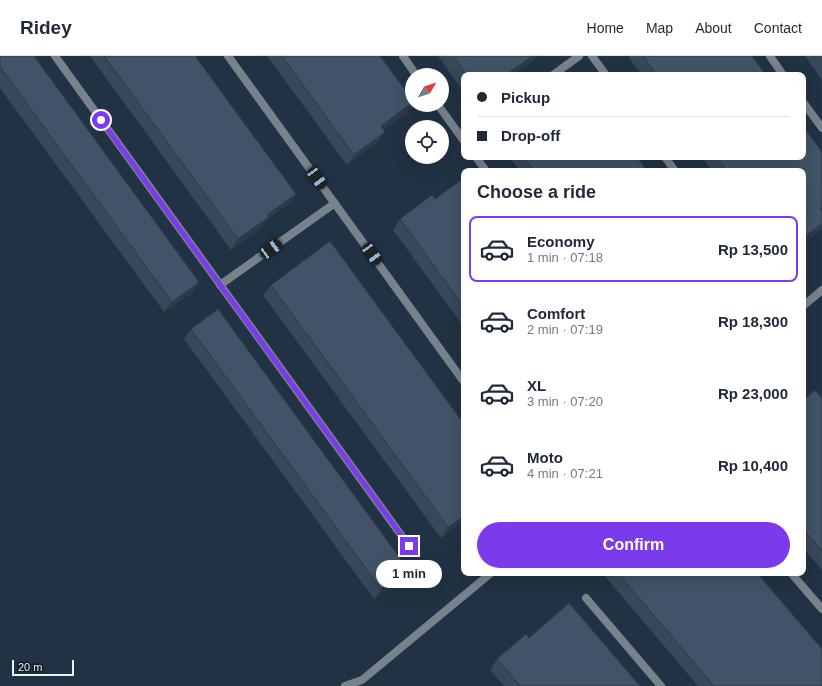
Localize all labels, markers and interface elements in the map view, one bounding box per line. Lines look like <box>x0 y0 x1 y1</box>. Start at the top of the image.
text: Ridey <box>20 17 72 38</box>
text: Home <box>587 20 624 36</box>
text: Map <box>646 20 673 36</box>
text: About <box>695 20 732 36</box>
text: Contact <box>754 20 802 36</box>
north arrow <box>405 68 449 112</box>
map controls <box>405 68 449 164</box>
text: Pickup <box>501 89 550 106</box>
route start <box>92 111 110 129</box>
button: locate <box>405 120 449 164</box>
text: Drop-off <box>501 127 560 144</box>
car <box>305 165 329 191</box>
text: Choose a ride <box>477 182 596 202</box>
icon: car <box>479 231 515 267</box>
text: Economy <box>527 233 595 250</box>
car <box>258 237 284 261</box>
car <box>360 241 384 267</box>
text: Rp 13,500 <box>718 241 788 258</box>
text: 1 min · 07:18 <box>527 250 603 265</box>
icon: car <box>479 303 515 339</box>
text: Comfort <box>527 305 585 322</box>
text: Rp 18,300 <box>718 313 788 330</box>
text: 2 min · 07:19 <box>527 322 603 337</box>
icon: car <box>479 375 515 411</box>
text: XL <box>527 377 546 394</box>
text: Rp 23,000 <box>718 385 788 402</box>
text: 3 min · 07:20 <box>527 394 603 409</box>
icon: car <box>479 447 515 483</box>
text: Moto <box>527 449 563 466</box>
text: Rp 10,400 <box>718 457 788 474</box>
text: 4 min · 07:21 <box>527 466 603 481</box>
button: Confirm <box>477 522 790 568</box>
route end <box>400 537 418 555</box>
callout: 1 min <box>376 560 442 588</box>
text: 1 min <box>392 566 426 581</box>
scale bar <box>12 658 74 677</box>
text: 20 m <box>18 661 42 673</box>

